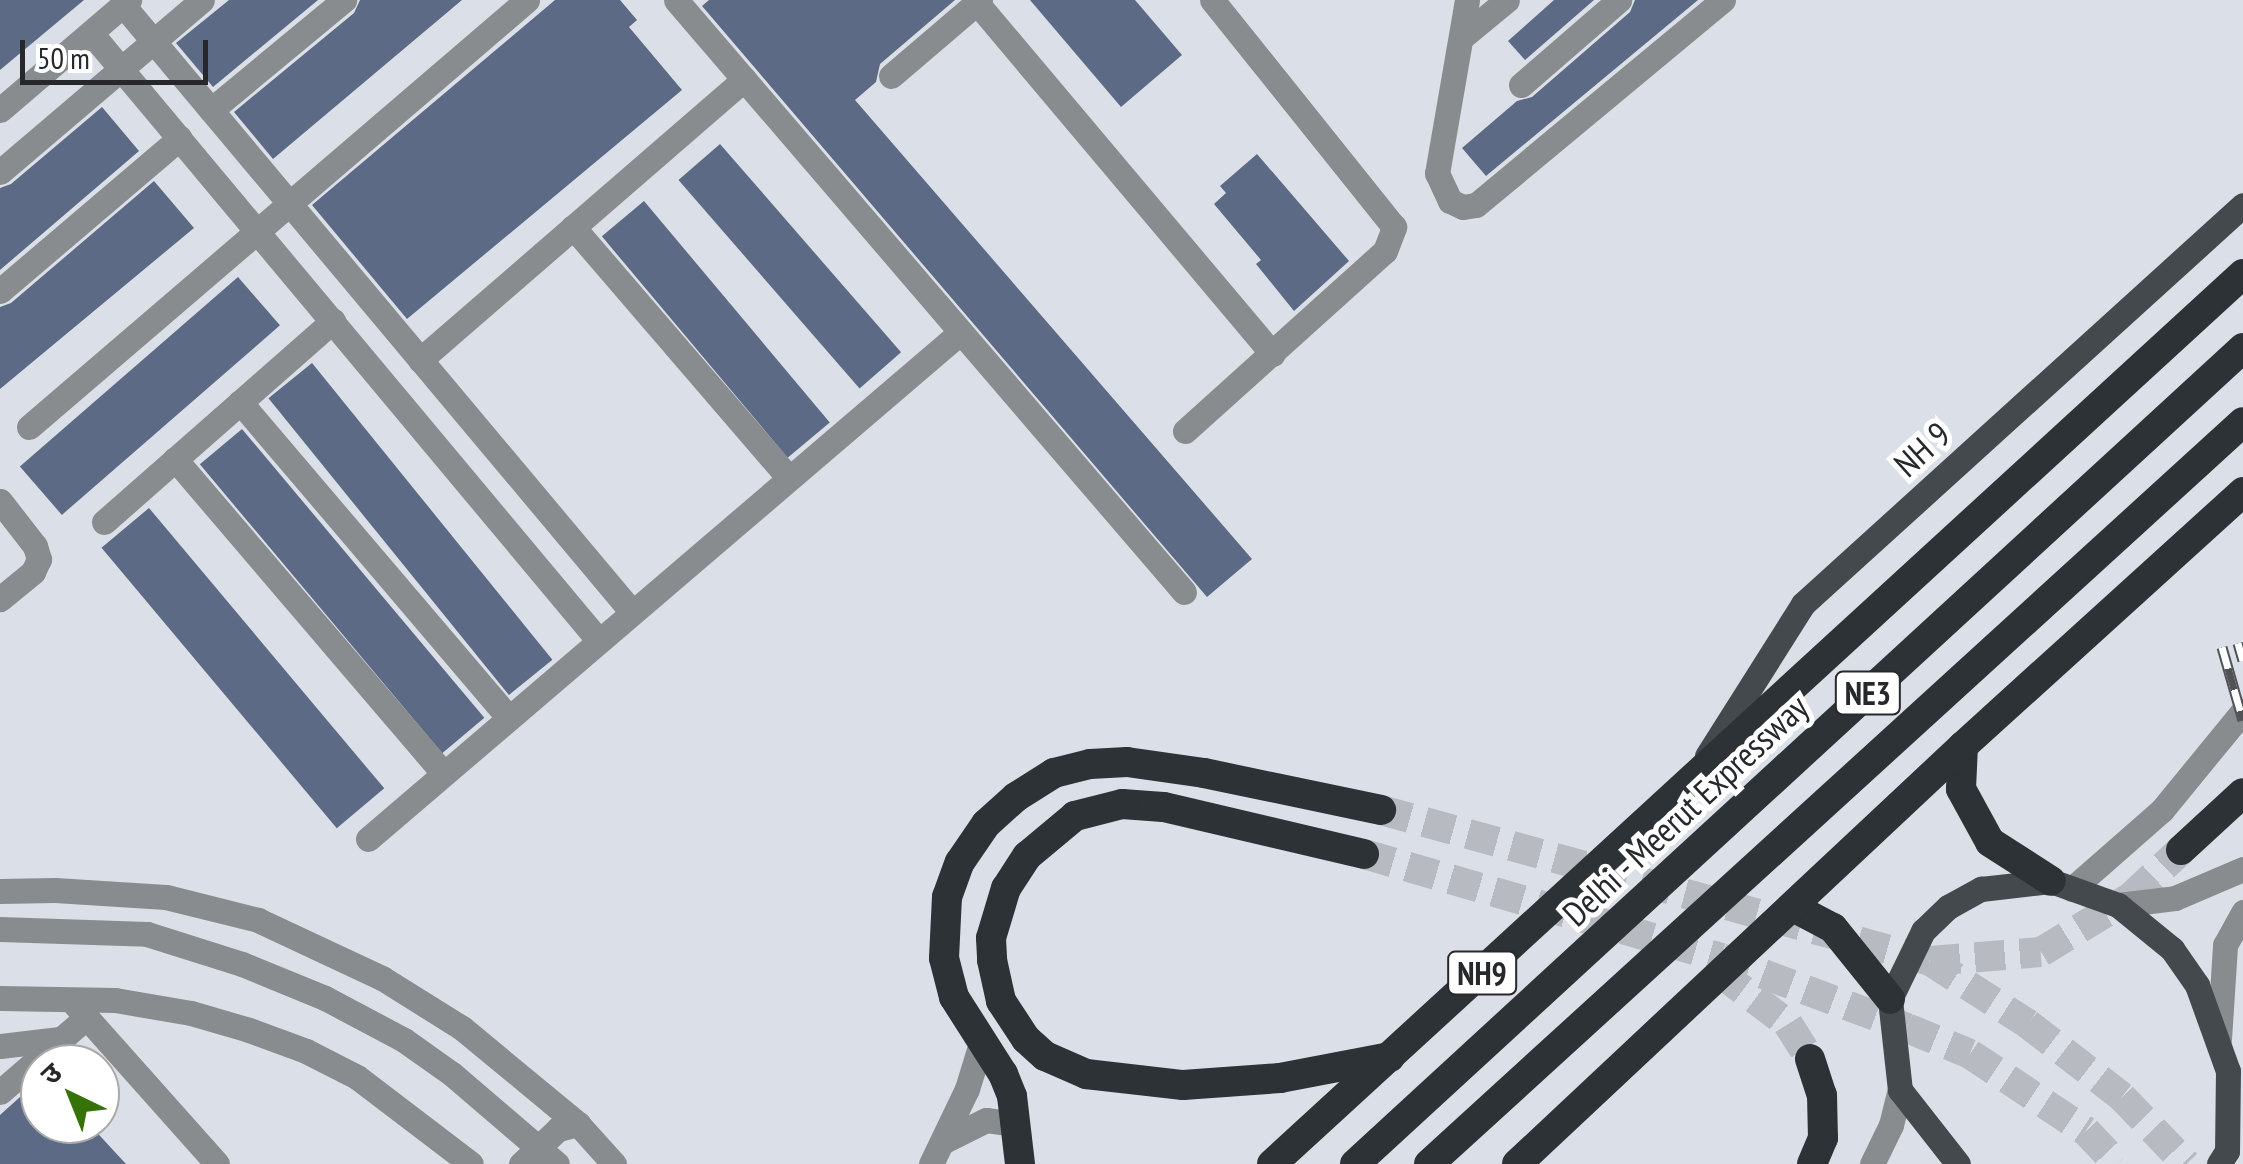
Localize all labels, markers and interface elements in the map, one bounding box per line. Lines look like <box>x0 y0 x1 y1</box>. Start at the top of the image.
scale bar <box>25 20 212 82</box>
text: 50 m <box>37 38 90 77</box>
street label: NH 9 <box>1885 413 1959 485</box>
road number: NE3 <box>1833 666 1903 720</box>
street label: Delhi - Meerut Expressway <box>1553 685 1817 935</box>
road number: NH9 <box>1447 946 1517 1000</box>
north arrow <box>20 1044 120 1144</box>
text: उ <box>32 1054 69 1092</box>

